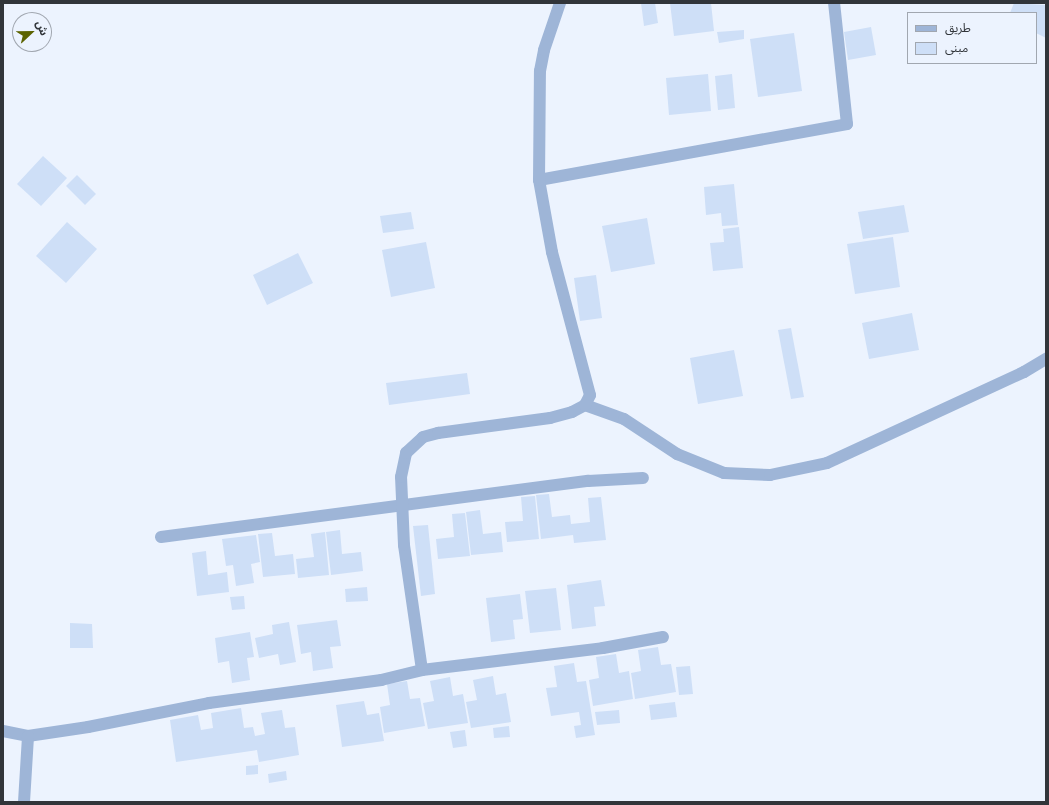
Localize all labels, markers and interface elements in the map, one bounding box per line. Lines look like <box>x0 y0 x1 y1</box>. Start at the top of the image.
north arrow <box>12 12 52 52</box>
legend <box>907 12 1037 64</box>
text: ش <box>34 19 51 37</box>
text: طريق <box>945 21 971 35</box>
text: مبنى <box>945 41 968 55</box>

